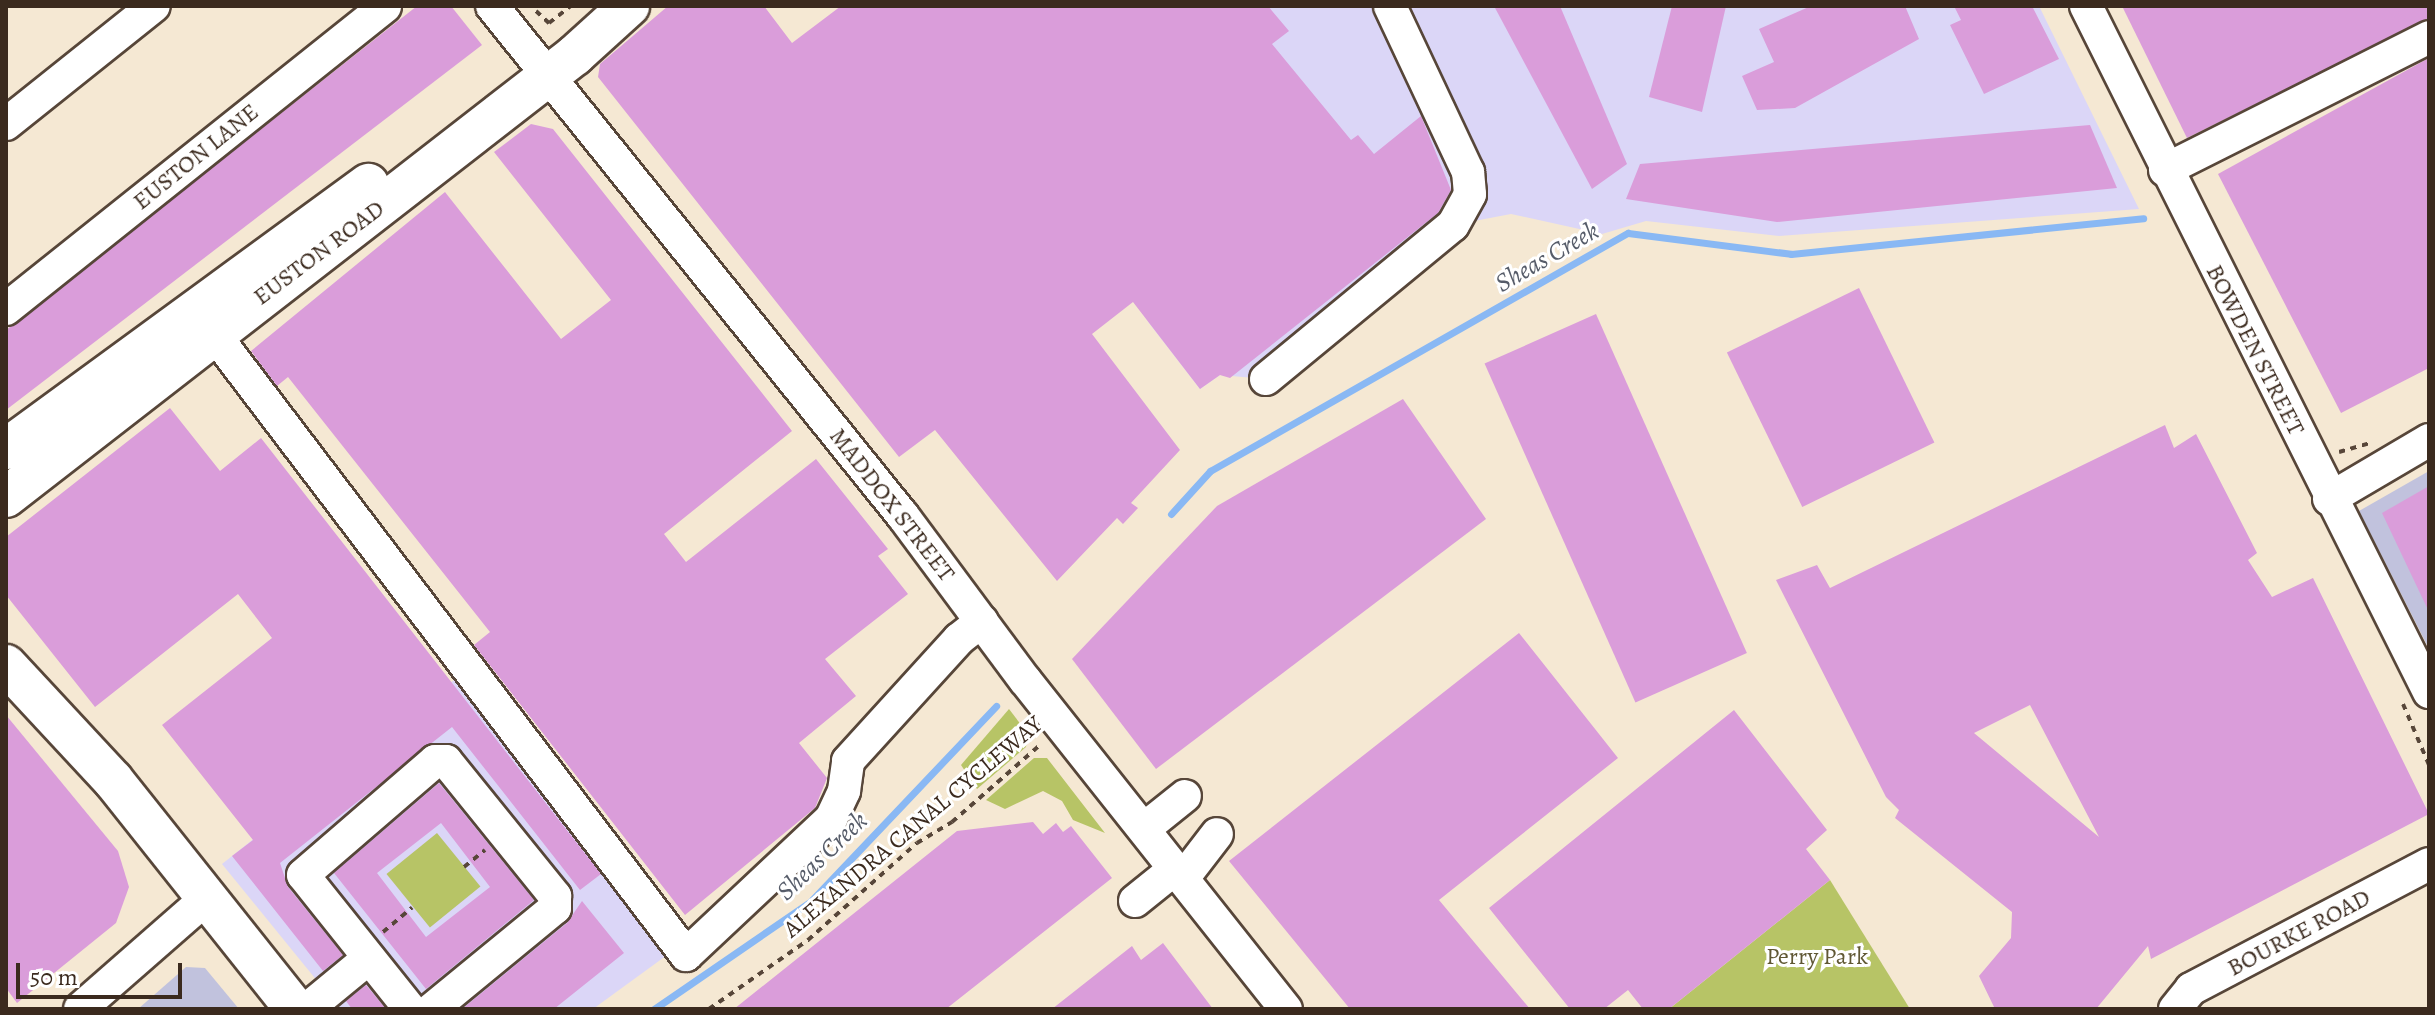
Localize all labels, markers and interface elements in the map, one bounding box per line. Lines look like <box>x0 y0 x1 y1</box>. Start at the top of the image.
street label: EUSTON LANE <box>128 98 264 216</box>
street label: EUSTON ROAD <box>248 194 390 312</box>
water label: Sheas Creek <box>1490 215 1604 299</box>
street label: BOWDEN STREET <box>2200 260 2310 440</box>
street label: MADDOX STREET <box>823 423 961 587</box>
street label: ALEXANDRA CANAL CYCLEWAY <box>778 710 1048 944</box>
water label: Sheas Creek <box>770 805 874 907</box>
street label: BOURKE ROAD <box>2223 883 2375 983</box>
park label: Perry Park <box>1766 943 1868 971</box>
scale bar <box>20 947 186 997</box>
text: 50 m <box>30 961 78 993</box>

